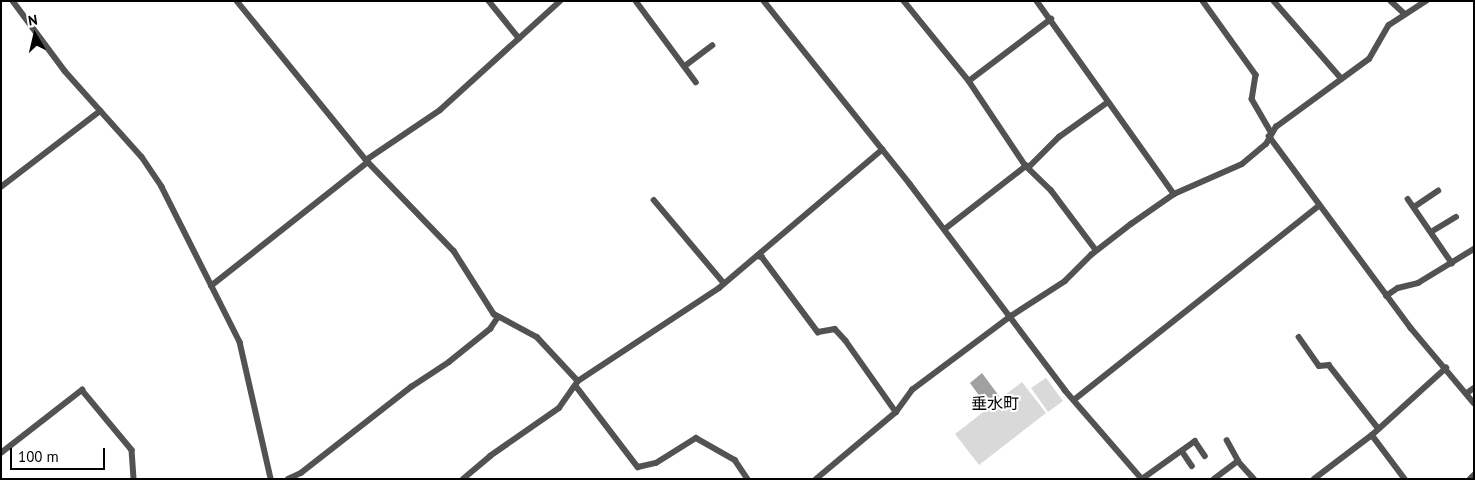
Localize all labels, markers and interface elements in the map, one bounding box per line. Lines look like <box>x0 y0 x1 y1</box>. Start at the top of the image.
north arrow <box>10 10 60 60</box>
text: N <box>27 11 39 30</box>
district label: 垂水町 <box>971 393 1019 413</box>
scale bar <box>12 438 108 470</box>
text: 100 m <box>18 447 59 466</box>

